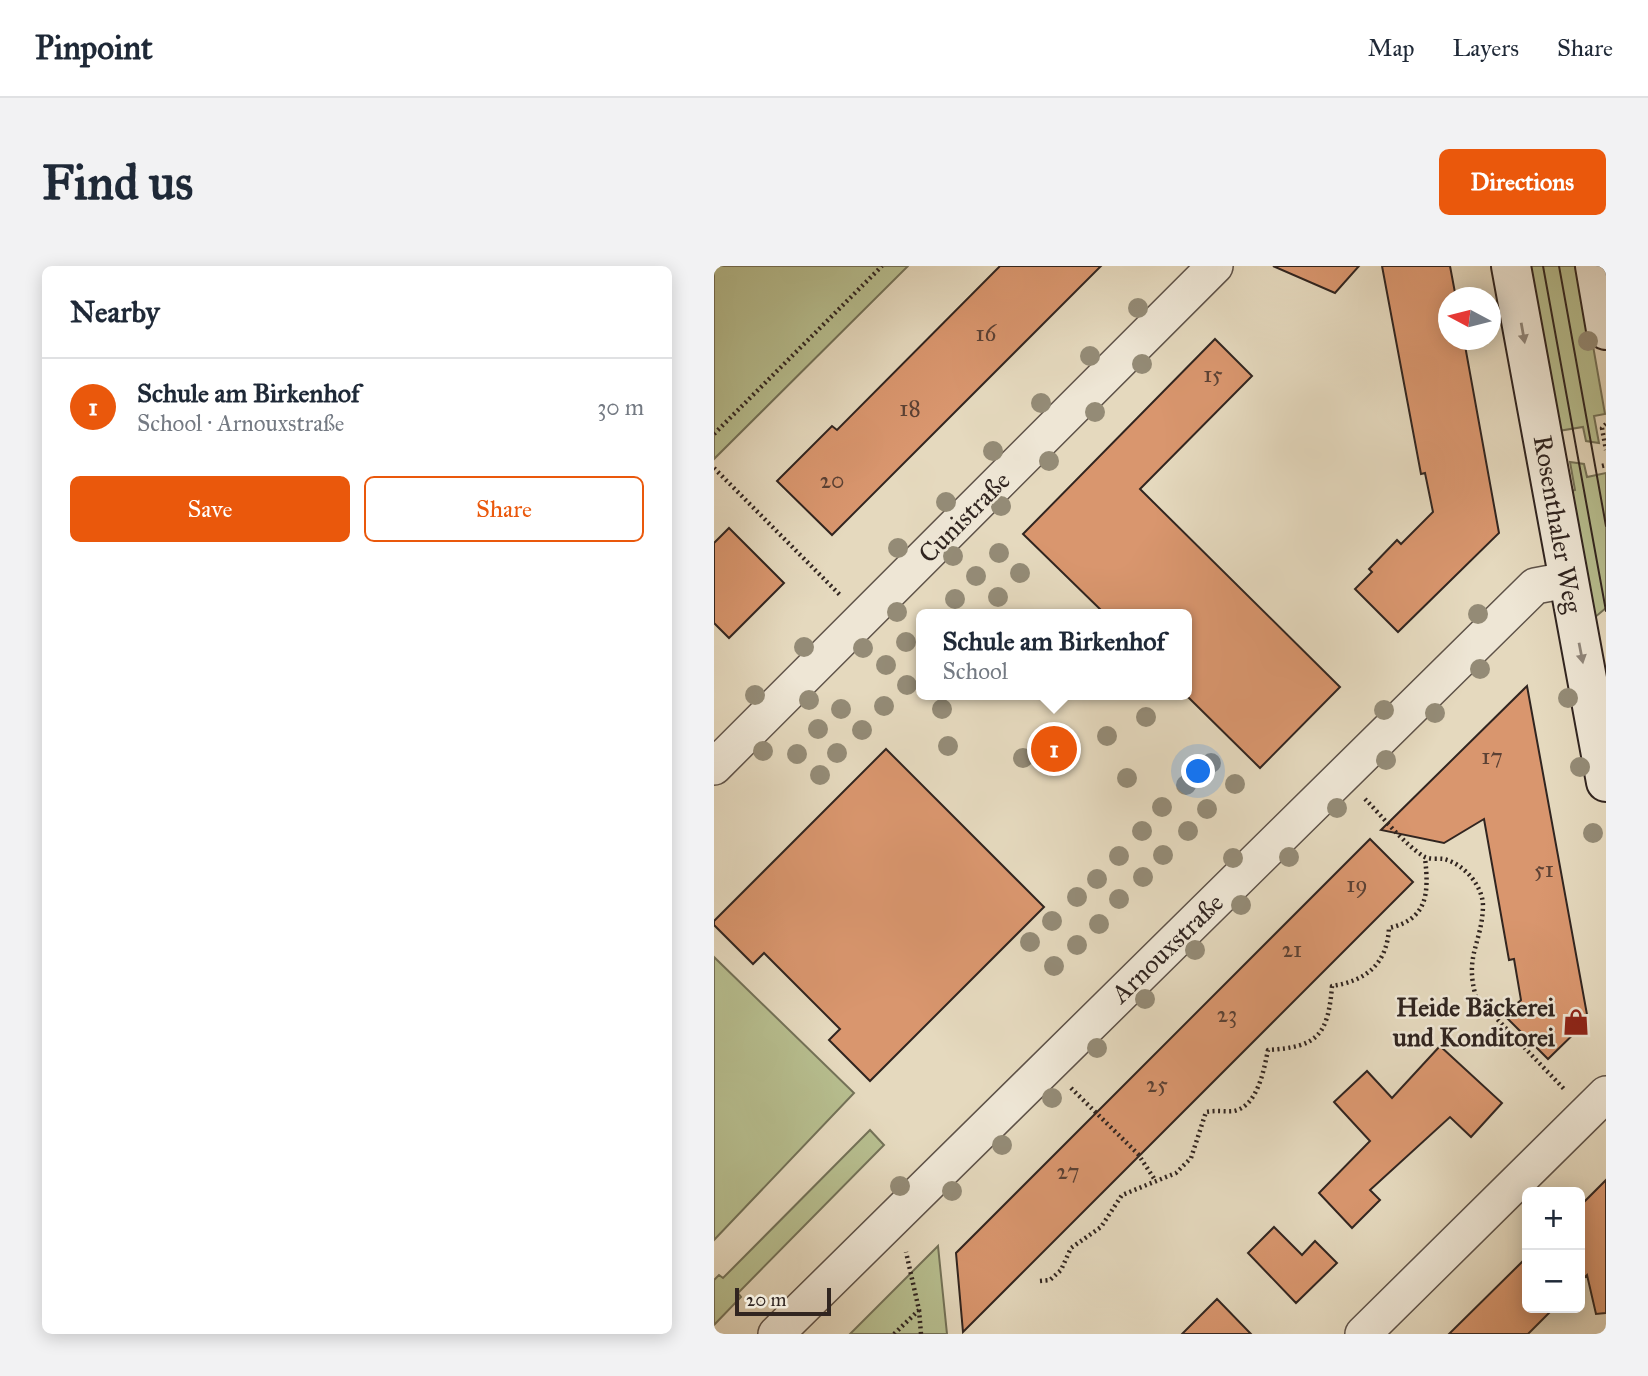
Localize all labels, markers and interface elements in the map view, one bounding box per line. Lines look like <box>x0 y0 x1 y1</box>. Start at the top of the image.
text: Pinpoint <box>35 28 153 68</box>
text: Map <box>1368 33 1415 63</box>
text: Layers <box>1453 33 1519 63</box>
text: Share <box>1557 33 1613 63</box>
button: Directions <box>1439 149 1606 215</box>
text: Find us <box>42 153 193 212</box>
north arrow <box>1438 287 1501 350</box>
text: Nearby <box>70 294 160 330</box>
house number: 16 <box>976 319 998 347</box>
one-way arrow <box>1518 322 1529 344</box>
house number: 15 <box>1203 360 1223 388</box>
text: Schule am Birkenhof <box>137 377 360 409</box>
text: 1 <box>88 393 98 421</box>
text: 30 m <box>597 393 644 421</box>
house number: 18 <box>899 394 921 422</box>
text: School · Arnouxstraße <box>137 409 344 437</box>
street label: Rosenthaler Weg <box>1527 433 1590 616</box>
street label: Cunistraße <box>911 464 1017 570</box>
house number: 20 <box>820 466 844 494</box>
button: Save <box>70 476 350 542</box>
button: Share <box>364 476 644 542</box>
popup <box>916 609 1192 700</box>
text: Schule am Birkenhof <box>943 625 1165 657</box>
one-way arrow <box>1576 642 1587 664</box>
text: School <box>943 657 1008 685</box>
pin: 1 <box>1031 723 1077 775</box>
house number: 17 <box>1481 742 1503 770</box>
your location <box>1181 754 1215 788</box>
house number: 51 <box>1534 855 1554 883</box>
house number: 19 <box>1346 870 1368 898</box>
street label: Arnouxstraße <box>1103 886 1230 1010</box>
house number: 21 <box>1282 935 1302 963</box>
place label: Heide Bäckerei und Konditorei <box>1392 991 1556 1053</box>
house number: 23 <box>1217 1000 1237 1028</box>
shop icon: Heide Bäckerei und Konditorei <box>1561 1007 1591 1037</box>
house number: 25 <box>1146 1070 1168 1098</box>
house number: 27 <box>1057 1157 1080 1185</box>
map controls <box>1522 1187 1585 1313</box>
button: + <box>1522 1187 1585 1250</box>
button: − <box>1522 1250 1585 1313</box>
scale bar <box>735 1285 831 1317</box>
text: 20 m <box>746 1288 787 1311</box>

